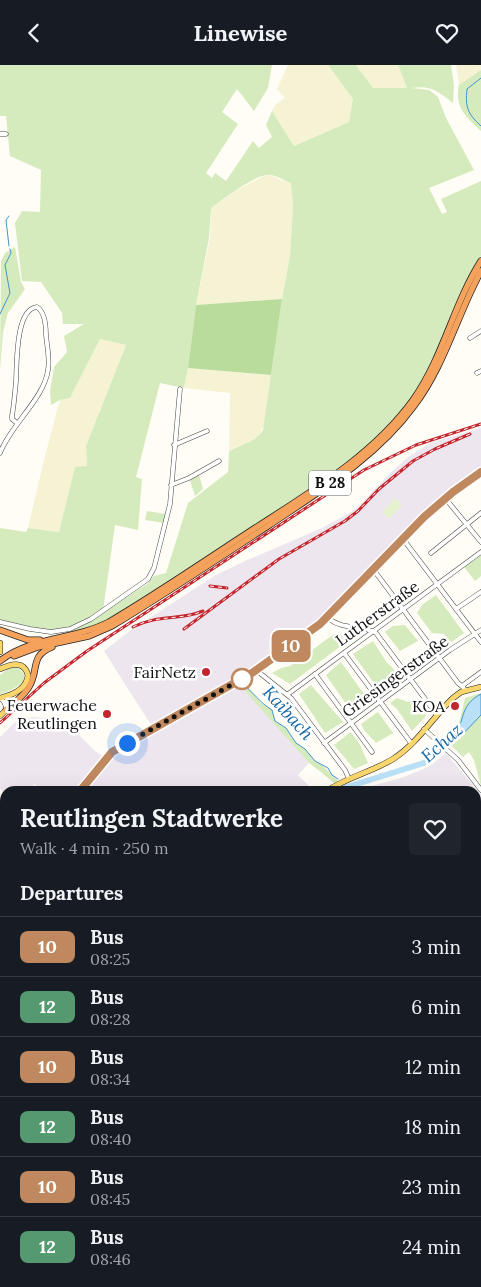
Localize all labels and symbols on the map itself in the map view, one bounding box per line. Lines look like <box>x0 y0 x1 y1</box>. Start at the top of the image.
road number: B 28 <box>309 471 351 495</box>
street label: Lutherstraße <box>331 576 423 650</box>
line badge: 10 <box>268 630 314 662</box>
street label: Griesingerstraße <box>338 631 452 721</box>
place label: FairNetz <box>134 662 196 682</box>
marker: FairNetz <box>200 666 212 678</box>
unlabelled marker <box>231 668 253 690</box>
water label: Kaibach <box>258 681 319 745</box>
place label: Feuerwache Reutlingen <box>7 695 97 733</box>
place label: KOA <box>412 696 446 716</box>
marker: KOA <box>449 700 461 712</box>
marker: Feuerwache Reutlingen <box>101 708 113 720</box>
water label: Echaz <box>416 718 467 767</box>
your location <box>115 731 140 756</box>

